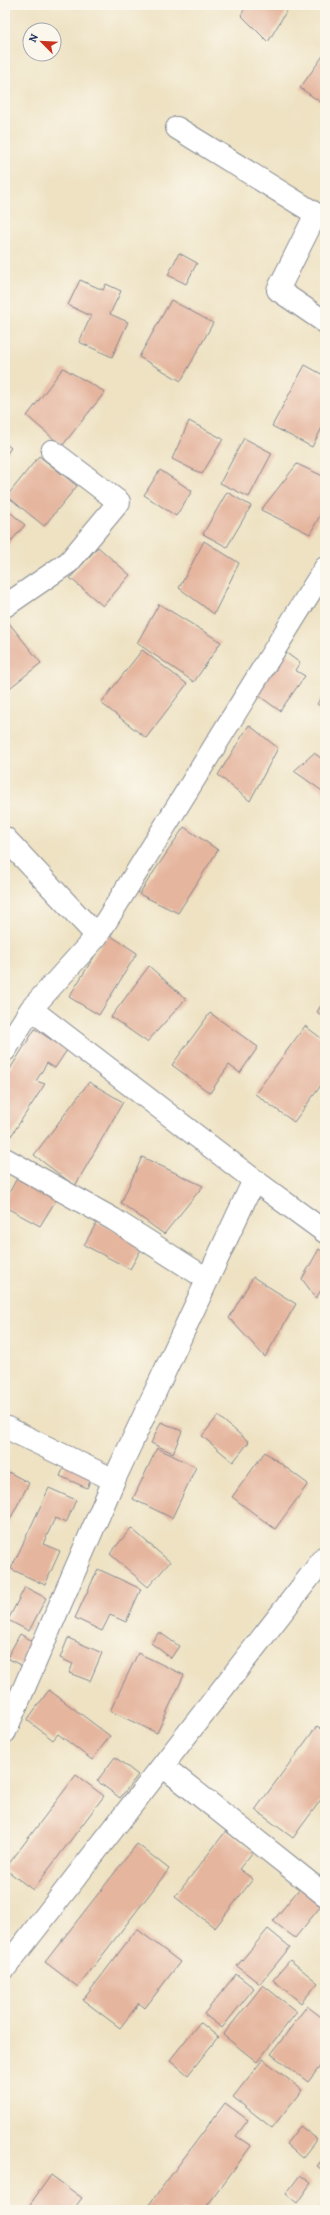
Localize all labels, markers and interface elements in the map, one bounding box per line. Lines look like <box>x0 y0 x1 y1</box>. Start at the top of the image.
north arrow <box>22 22 62 62</box>
text: N <box>25 31 42 45</box>

